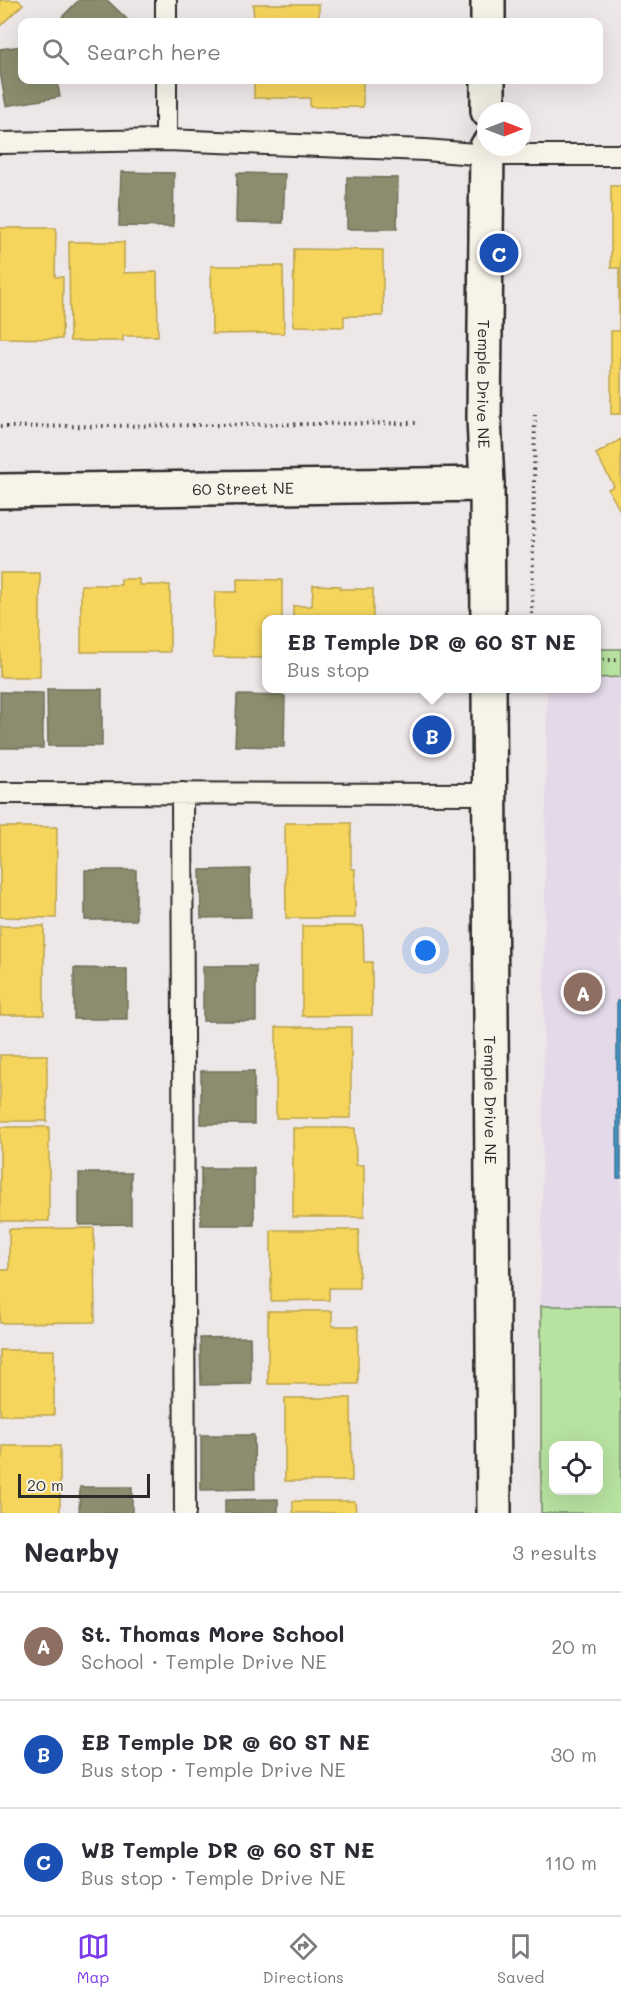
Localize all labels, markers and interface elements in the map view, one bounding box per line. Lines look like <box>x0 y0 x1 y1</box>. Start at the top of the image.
search box <box>18 18 603 84</box>
icon: search <box>39 35 72 68</box>
text: Search here <box>87 37 221 66</box>
north arrow <box>477 102 531 156</box>
pin: C <box>480 230 518 276</box>
street label: Temple Drive NE <box>473 319 496 449</box>
street label: 60 Street NE <box>192 476 294 499</box>
popup <box>262 615 601 693</box>
text: EB Temple DR @ 60 ST NE <box>287 627 576 656</box>
text: Bus stop <box>287 656 369 682</box>
pin: B <box>412 712 452 758</box>
your location <box>411 936 440 965</box>
pin: A <box>564 970 602 1014</box>
street label: Temple Drive NE <box>481 1035 502 1165</box>
map controls <box>549 1441 603 1495</box>
button: locate <box>549 1441 603 1495</box>
scale bar <box>18 1471 150 1498</box>
text: 20 m <box>27 1474 64 1495</box>
text: Nearby <box>24 1535 119 1569</box>
text: 3 results <box>512 1539 597 1565</box>
text: St. Thomas More School <box>81 1619 344 1648</box>
text: A <box>37 1633 50 1659</box>
text: 20 m <box>551 1633 597 1659</box>
text: School · Temple Drive NE <box>81 1648 327 1674</box>
text: EB Temple DR @ 60 ST NE <box>81 1727 370 1756</box>
text: B <box>37 1741 50 1767</box>
text: 30 m <box>551 1741 597 1767</box>
text: Bus stop · Temple Drive NE <box>81 1756 346 1782</box>
text: WB Temple DR @ 60 ST NE <box>81 1835 374 1864</box>
text: C <box>36 1849 51 1875</box>
text: 110 m <box>544 1849 597 1875</box>
text: Bus stop · Temple Drive NE <box>81 1864 346 1890</box>
tab: Map <box>77 1930 110 1987</box>
tab: Directions <box>263 1930 344 1987</box>
tab: Saved <box>497 1930 544 1987</box>

